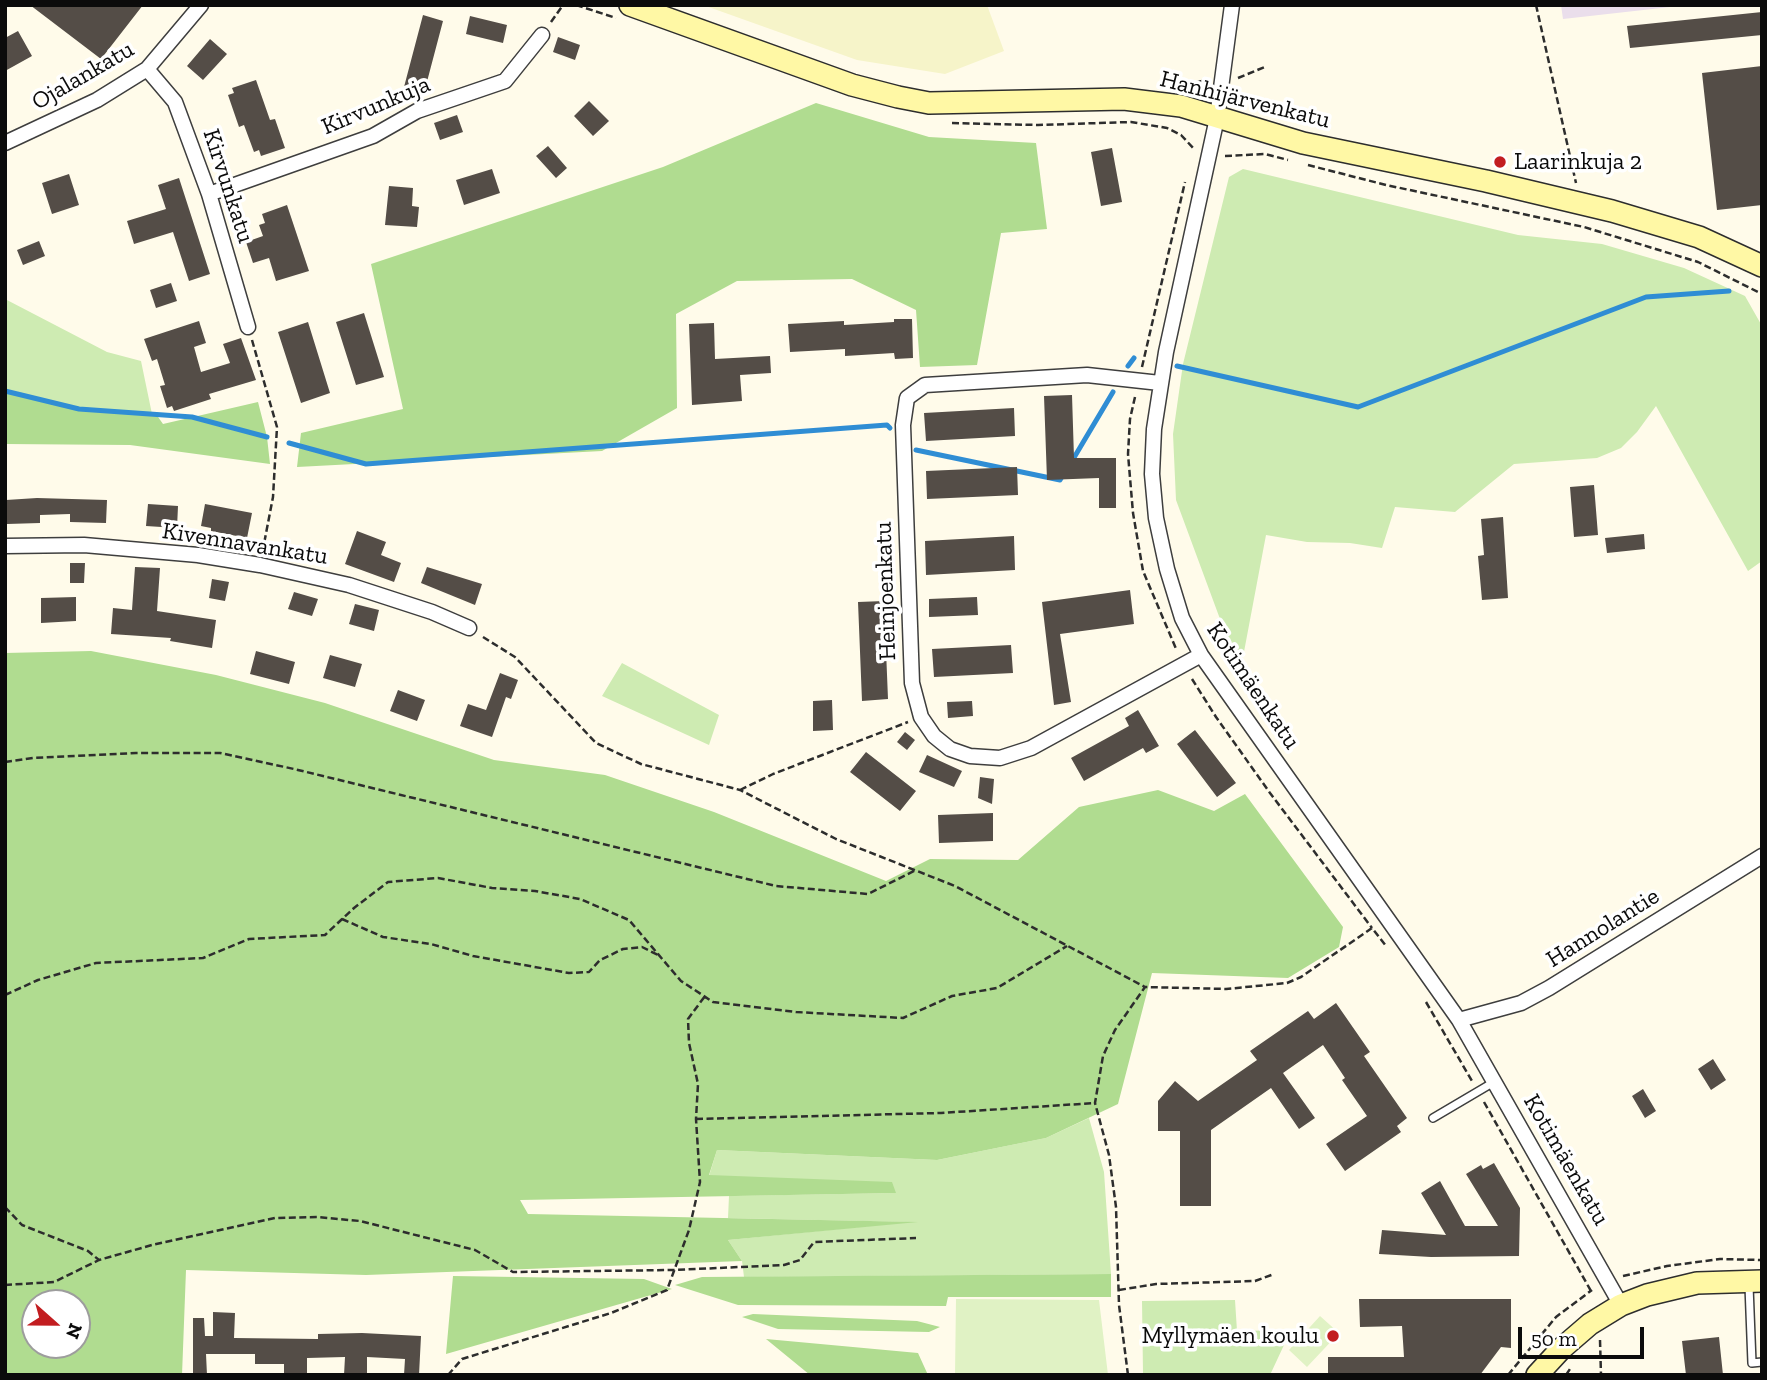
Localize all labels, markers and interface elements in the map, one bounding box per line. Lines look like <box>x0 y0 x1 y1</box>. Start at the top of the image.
street label: Ojalankatu <box>27 35 139 117</box>
street label: Hanhijärvenkatu <box>1157 65 1333 135</box>
street label: Kirvunkuja <box>317 70 435 142</box>
street label: Kirvunkatu <box>196 125 260 247</box>
place label: Laarinkuja 2 <box>1514 148 1642 176</box>
marker: Laarinkuja 2 <box>1492 154 1508 170</box>
street label: Kivennavankatu <box>160 517 330 571</box>
street label: Heinjoenkatu <box>869 521 903 661</box>
street label: Kotimäenkatu <box>1200 617 1306 755</box>
street label: Hannolantie <box>1541 882 1665 974</box>
street label: Kotimäenkatu <box>1517 1089 1615 1231</box>
north arrow <box>21 1289 91 1359</box>
scale bar <box>1522 1314 1648 1358</box>
text: N <box>61 1320 88 1342</box>
place label: Myllymäen koulu <box>1141 1322 1319 1350</box>
text: 50 m <box>1531 1326 1577 1351</box>
marker: Myllymäen koulu <box>1325 1328 1341 1344</box>

